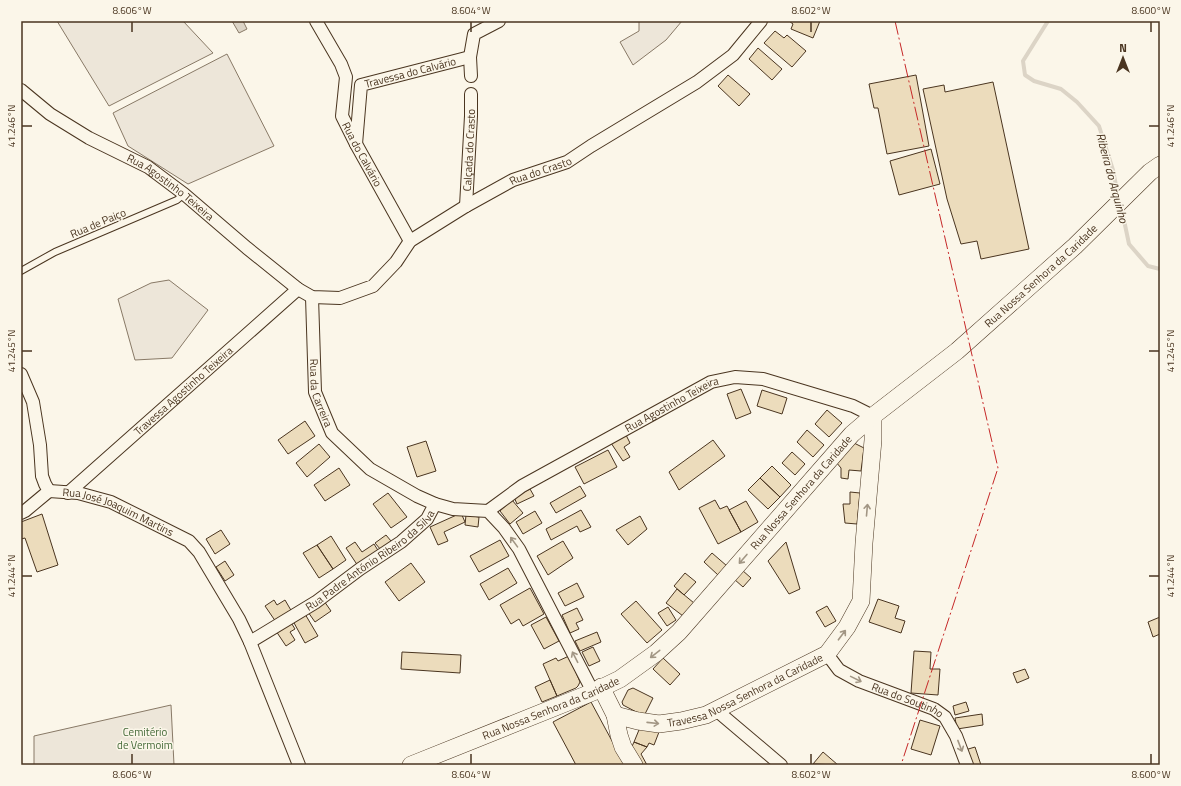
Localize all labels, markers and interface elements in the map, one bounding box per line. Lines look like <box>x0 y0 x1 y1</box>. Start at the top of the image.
text: 8.606°W <box>112 3 152 18</box>
text: 8.604°W <box>451 3 491 18</box>
text: 8.602°W <box>791 3 831 18</box>
text: 8.600°W <box>1131 3 1171 18</box>
north arrow <box>1103 38 1143 78</box>
text: N <box>1119 40 1127 56</box>
street label: Travessa do Calvário <box>363 53 458 92</box>
text: 41.246°N <box>4 105 19 147</box>
text: 41.246°N <box>1163 105 1178 147</box>
street label: Calçada do Crasto <box>459 109 479 192</box>
street label: Rua do Calvário <box>338 119 386 190</box>
water label: Ribeira do Arquinho <box>1091 131 1134 226</box>
street label: Rua Agostinho Teixeira <box>124 150 218 225</box>
street label: Rua do Crasto <box>506 153 575 189</box>
street label: Rua de Paiço <box>68 204 129 242</box>
street label: Rua Nossa Senhora da Caridade <box>981 220 1101 331</box>
text: 41.245°N <box>4 330 19 372</box>
text: 41.245°N <box>1163 330 1178 372</box>
street label: Travessa Agostinho Teixeira <box>130 342 237 439</box>
street label: Rua da Carreira <box>306 358 337 430</box>
street label: Rua Agostinho Teixeira <box>622 373 720 436</box>
street label: Rua Nossa Senhora da Caridade <box>747 431 856 553</box>
street label: Rua José Joaquim Martins <box>62 484 176 540</box>
one-way arrow <box>863 504 870 517</box>
street label: Rua Padre António Ribeiro da Silva <box>302 507 439 615</box>
one-way arrow <box>510 537 518 548</box>
one-way arrow <box>738 554 747 564</box>
text: 41.244°N <box>4 555 19 597</box>
text: 41.244°N <box>1163 555 1178 597</box>
one-way arrow <box>838 629 846 640</box>
street label: Travessa Nossa Senhora da Caridade <box>666 649 826 731</box>
one-way arrow <box>649 650 660 659</box>
one-way arrow <box>571 652 578 664</box>
street label: Rua Nossa Senhora da Caridade <box>480 672 623 744</box>
one-way arrow <box>849 676 861 683</box>
street label: Rua do Soutinho <box>869 678 947 722</box>
one-way arrow <box>646 719 659 727</box>
park label: Cemitério de Vermoim <box>117 724 173 753</box>
one-way arrow <box>956 739 964 751</box>
text: 8.606°W <box>112 767 152 782</box>
text: 8.604°W <box>451 767 491 782</box>
text: 8.602°W <box>791 767 831 782</box>
text: 8.600°W <box>1131 767 1171 782</box>

